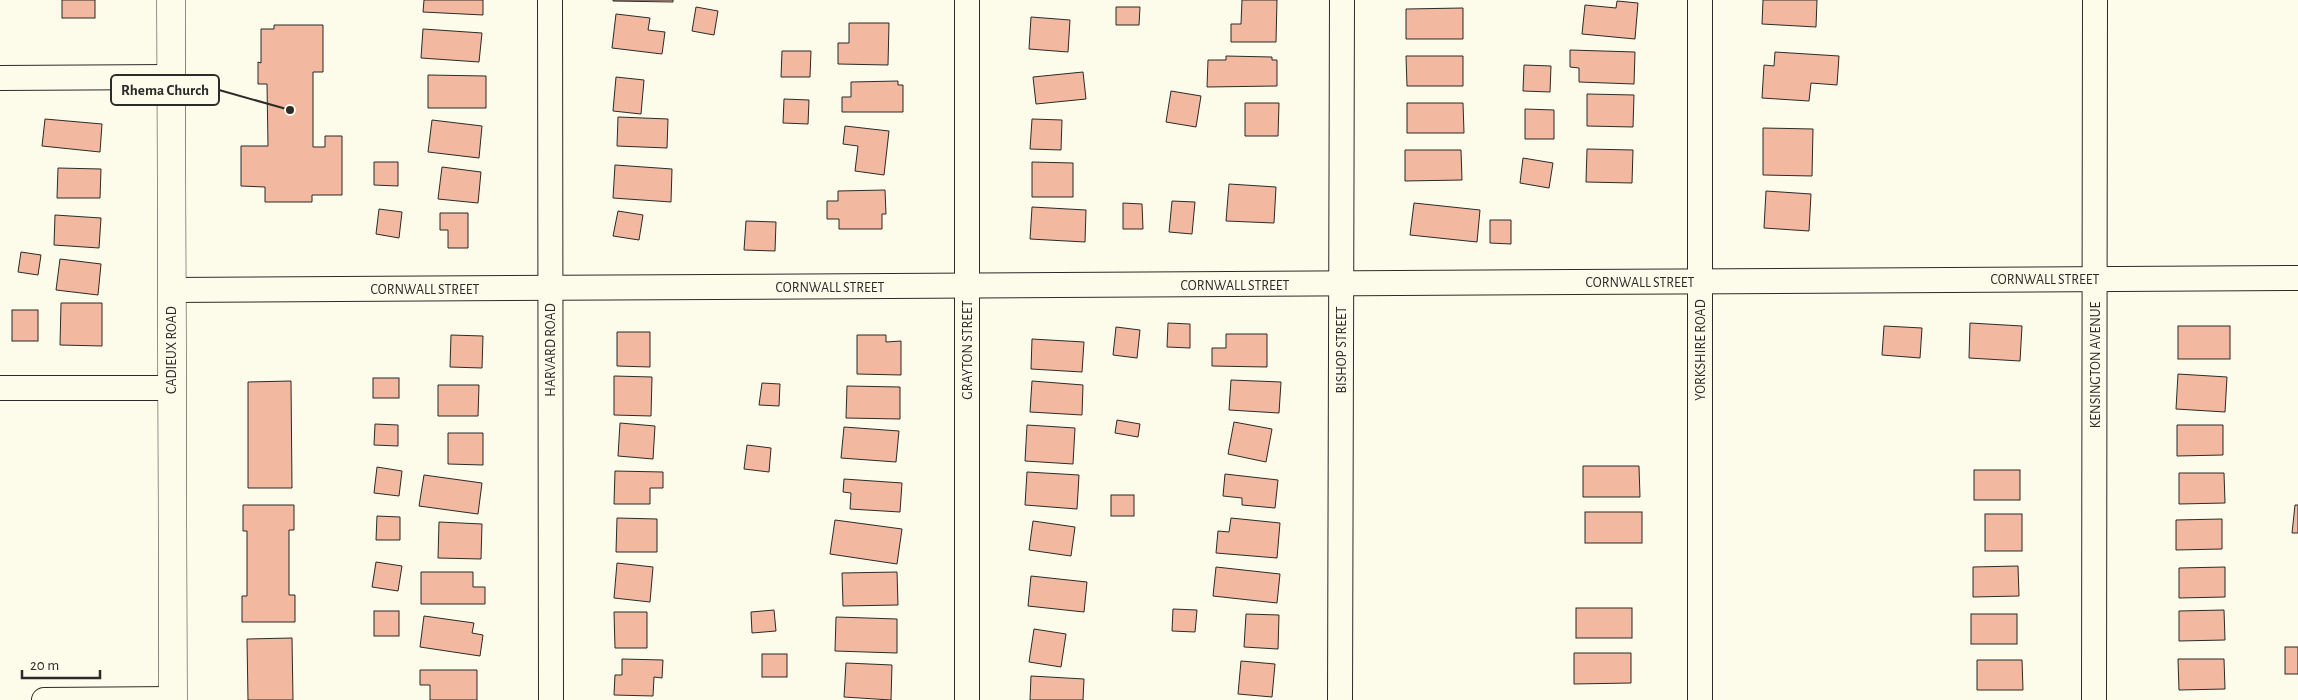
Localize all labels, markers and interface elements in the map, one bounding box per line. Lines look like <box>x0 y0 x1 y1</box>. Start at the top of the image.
callout: Rhema Church <box>111 75 219 105</box>
text: Rhema Church <box>121 83 209 98</box>
street label: CORNWALL STREET <box>1991 273 2100 287</box>
street label: CORNWALL STREET <box>1586 276 1695 290</box>
street label: CORNWALL STREET <box>1181 279 1290 293</box>
street label: CORNWALL STREET <box>776 281 885 295</box>
street label: CORNWALL STREET <box>371 283 480 297</box>
street label: YORKSHIRE ROAD <box>1694 299 1708 401</box>
street label: GRAYTON STREET <box>961 300 975 400</box>
street label: KENSINGTON AVENUE <box>2089 301 2103 428</box>
street label: HARVARD ROAD <box>544 303 558 397</box>
street label: CADIEUX ROAD <box>165 306 179 394</box>
street label: BISHOP STREET <box>1335 306 1349 394</box>
scale bar <box>22 648 100 680</box>
text: 20 m <box>30 658 59 673</box>

